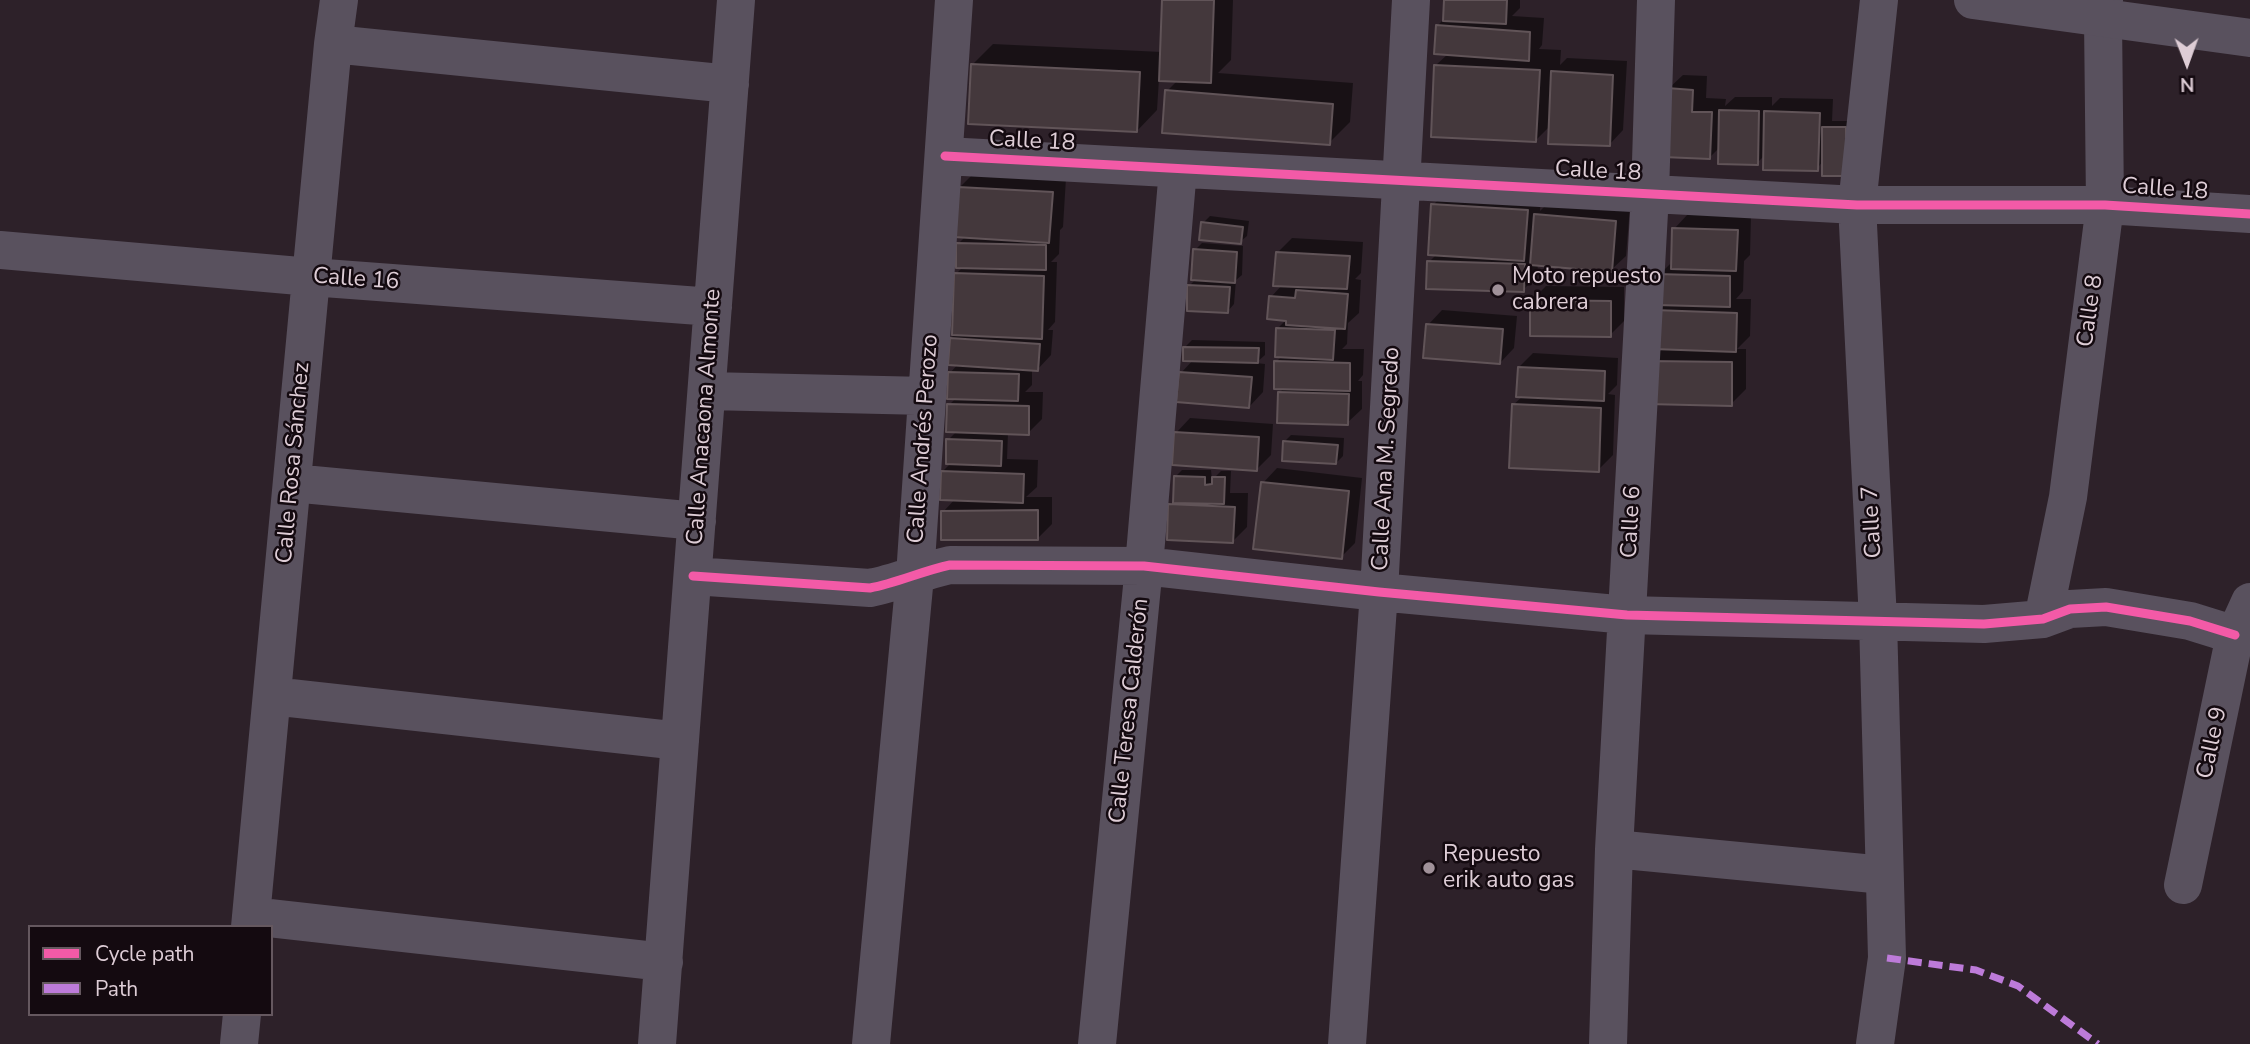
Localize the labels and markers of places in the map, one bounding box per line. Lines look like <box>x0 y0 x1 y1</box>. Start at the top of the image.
place label: Moto repuesto cabrera <box>1512 263 1662 317</box>
marker: Moto repuesto cabrera <box>1490 282 1506 298</box>
place label: Repuesto erik auto gas <box>1443 841 1575 895</box>
marker: Repuesto erik auto gas <box>1421 860 1437 876</box>

